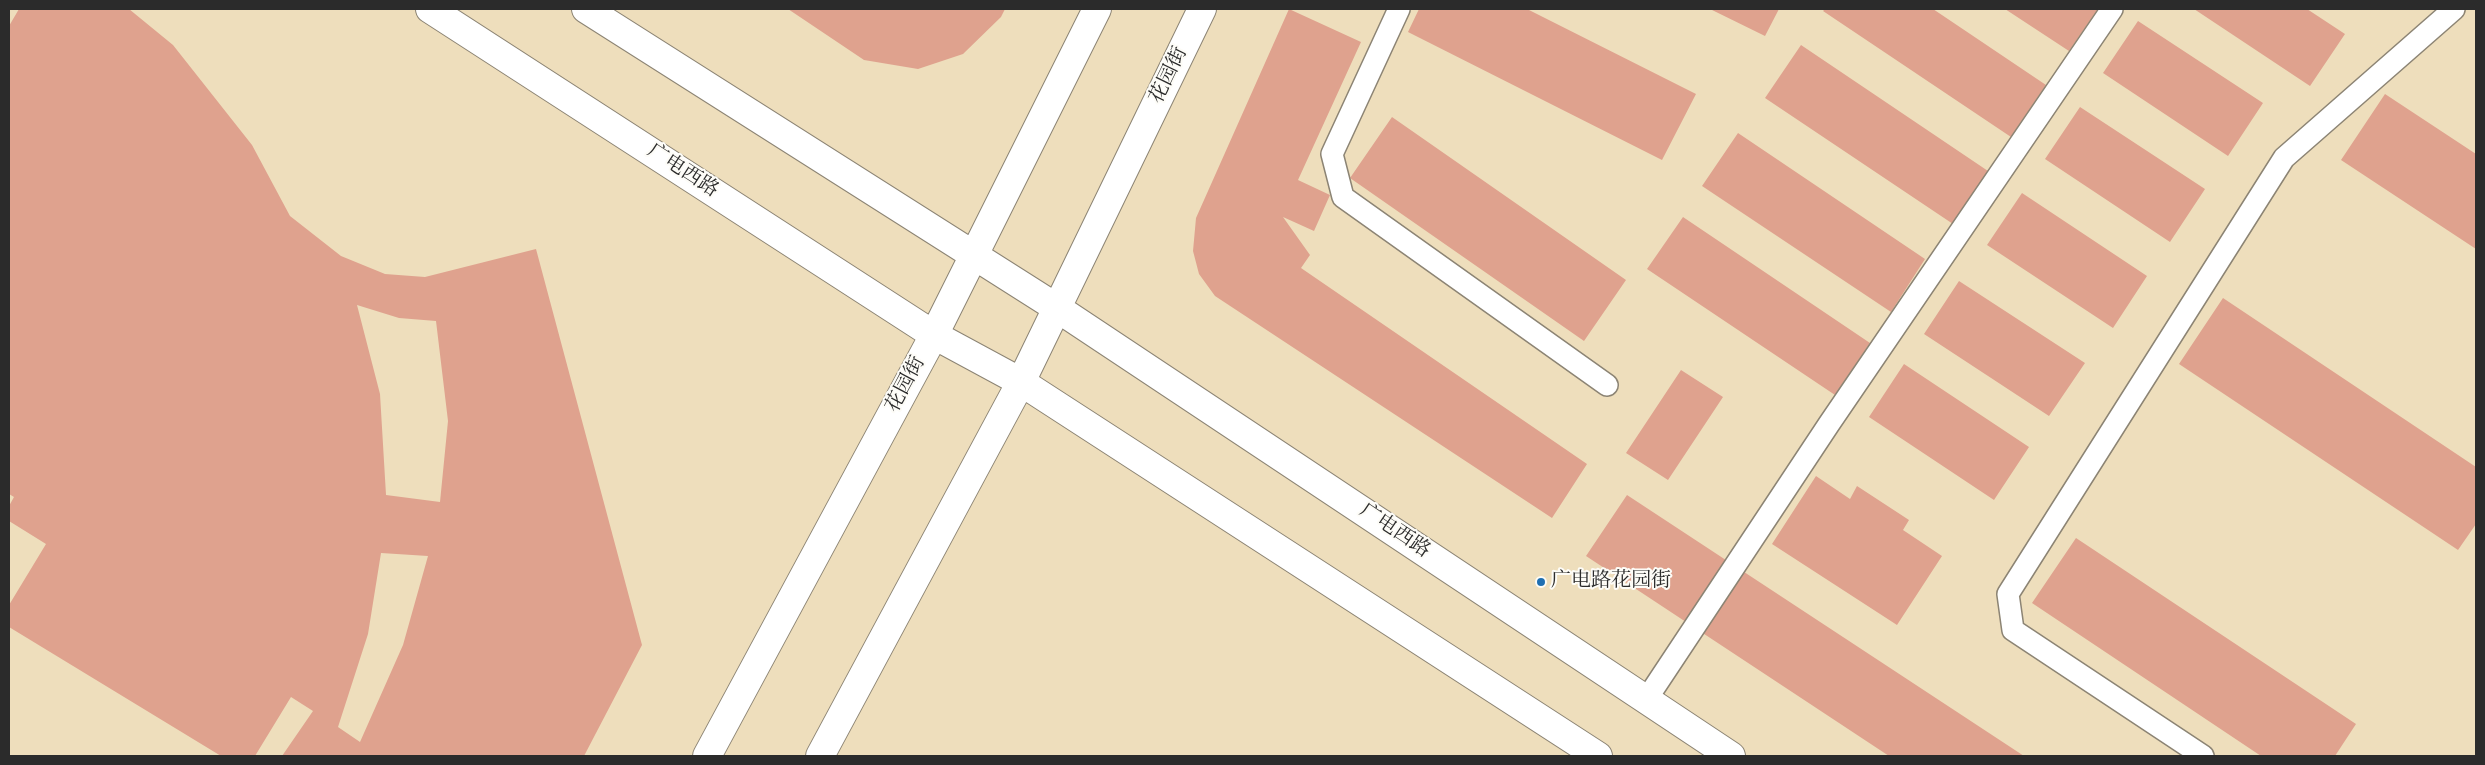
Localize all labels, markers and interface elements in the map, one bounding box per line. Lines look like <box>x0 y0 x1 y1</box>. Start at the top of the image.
street label: 花园街 <box>1146 44 1194 108</box>
street label: 广电西路 <box>642 140 722 204</box>
street label: 花园街 <box>882 353 932 417</box>
street label: 广电西路 <box>1354 500 1434 564</box>
place label: 广电路花园街 <box>1551 570 1671 594</box>
marker: 广电路花园街 <box>1535 576 1547 588</box>

